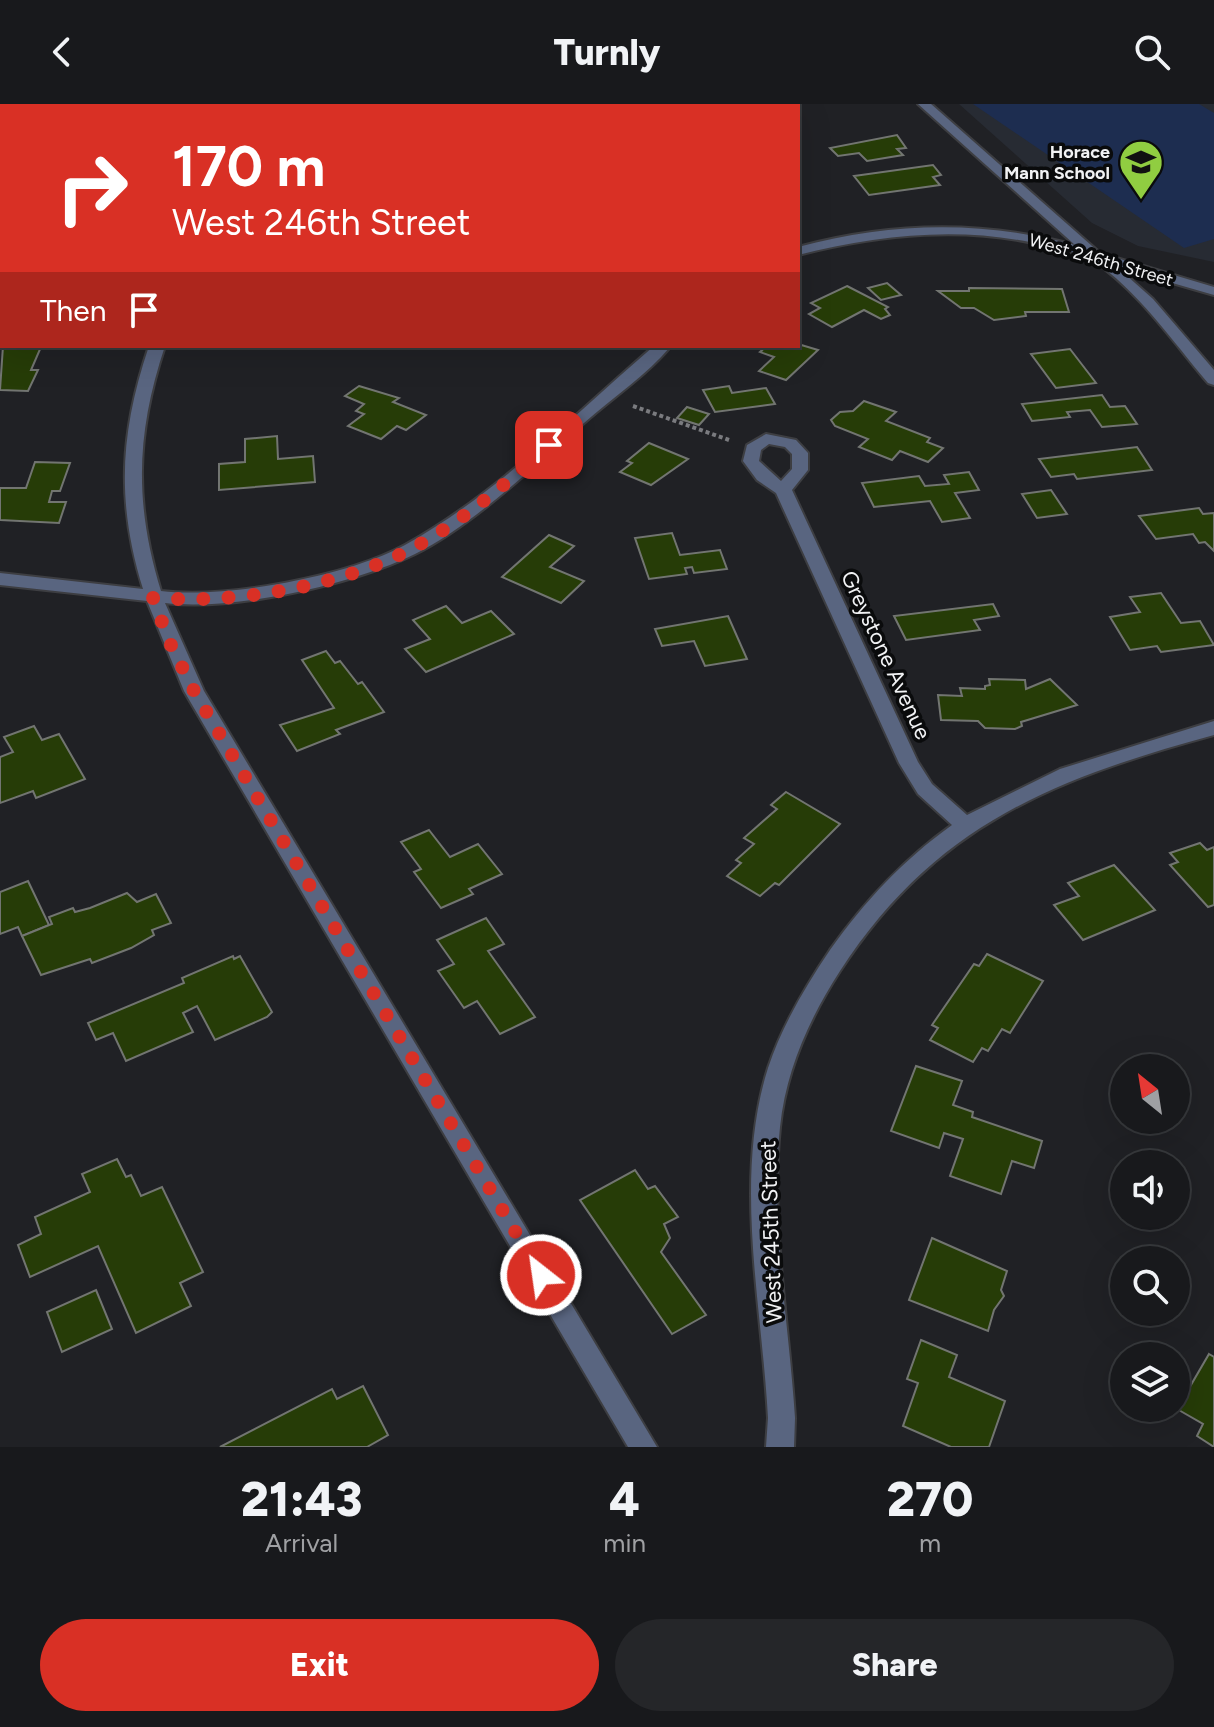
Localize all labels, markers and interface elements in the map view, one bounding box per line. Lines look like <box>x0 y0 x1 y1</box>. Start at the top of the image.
icon: back <box>40 30 84 74</box>
icon: search <box>1130 30 1174 74</box>
text: Turnly <box>554 31 660 74</box>
text: 170 m <box>172 133 325 200</box>
icon: right <box>40 136 144 240</box>
school or university icon: Horace Mann School <box>1117 138 1165 201</box>
place label: Horace Mann School <box>1004 141 1110 184</box>
text: West 246th Street <box>172 201 470 244</box>
street label: West 246th Street <box>1026 229 1176 291</box>
icon: arrive <box>122 288 166 332</box>
text: Then <box>40 292 106 329</box>
pin <box>515 411 583 479</box>
icon: arrive <box>527 423 571 467</box>
street label: Greystone Avenue <box>835 566 937 744</box>
north arrow <box>1110 1054 1190 1134</box>
map controls <box>1110 1054 1190 1422</box>
street label: West 245th Street <box>754 1140 788 1324</box>
button: sound <box>1110 1150 1190 1230</box>
position arrow <box>499 1233 583 1317</box>
button: search <box>1110 1246 1190 1326</box>
button: layers <box>1110 1342 1190 1422</box>
text: 21:43 <box>241 1470 363 1528</box>
text: 4 <box>609 1470 640 1528</box>
text: 270 <box>887 1470 973 1528</box>
text: Arrival <box>265 1527 338 1559</box>
text: min <box>603 1527 646 1559</box>
text: m <box>919 1527 941 1559</box>
button: Exit <box>40 1619 599 1711</box>
button: Share <box>615 1619 1174 1711</box>

